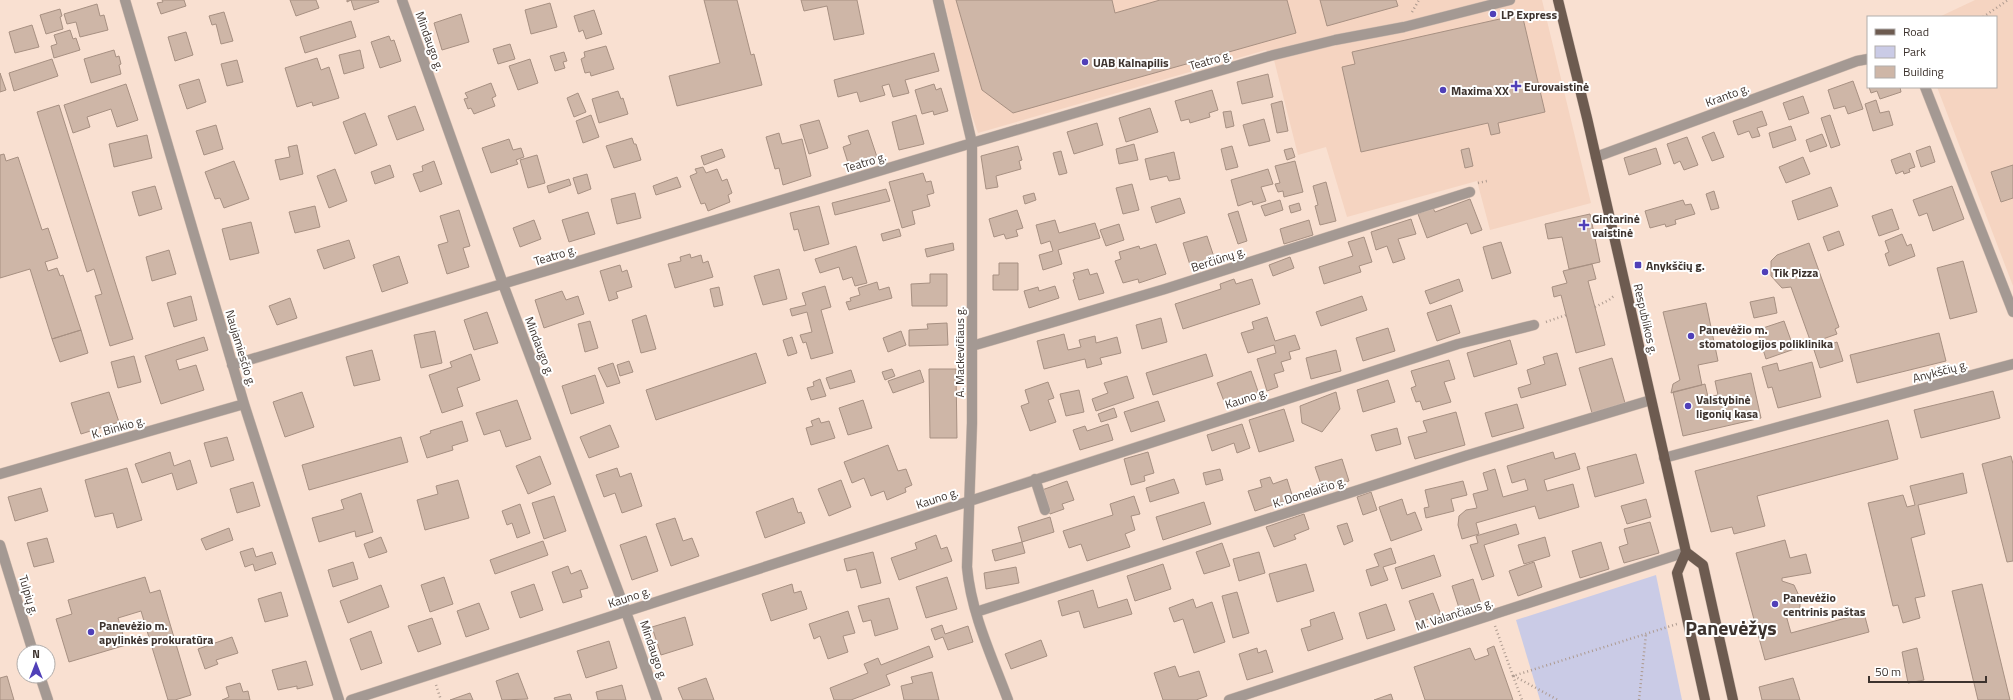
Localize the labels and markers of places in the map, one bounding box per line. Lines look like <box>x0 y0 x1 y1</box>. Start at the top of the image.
place label: LP Express <box>1501 5 1557 24</box>
marker: LP Express <box>1488 9 1498 19</box>
place label: UAB Kalnapilis <box>1093 53 1169 72</box>
marker: UAB Kalnapilis <box>1080 57 1090 67</box>
place label: Eurovaistinė <box>1524 77 1589 96</box>
place label: Maxima XX <box>1451 81 1509 100</box>
marker: Eurovaistinė <box>1511 81 1521 91</box>
marker: Maxima XX <box>1438 85 1448 95</box>
place label: Gintarinė vaistinė <box>1592 209 1640 242</box>
marker: Gintarinė vaistinė <box>1579 220 1589 230</box>
place label: Anykščių g. <box>1646 256 1705 275</box>
marker: Anykščių g. <box>1633 260 1643 270</box>
place label: Tik Pizza <box>1773 263 1818 282</box>
marker: Tik Pizza <box>1760 267 1770 277</box>
place label: Panevėžio m. stomatologijos poliklinika <box>1699 320 1833 353</box>
marker: Panevėžio m. stomatologijos poliklinika <box>1686 331 1696 341</box>
place label: Valstybinė ligonių kasa <box>1696 390 1758 423</box>
marker: Valstybinė ligonių kasa <box>1683 401 1693 411</box>
place label: Panevėžio centrinis paštas <box>1783 588 1866 621</box>
marker: Panevėžio centrinis paštas <box>1770 599 1780 609</box>
place label: Panevėžio m. apylinkės prokuratūra <box>99 616 213 649</box>
marker: Panevėžio m. apylinkės prokuratūra <box>86 627 96 637</box>

